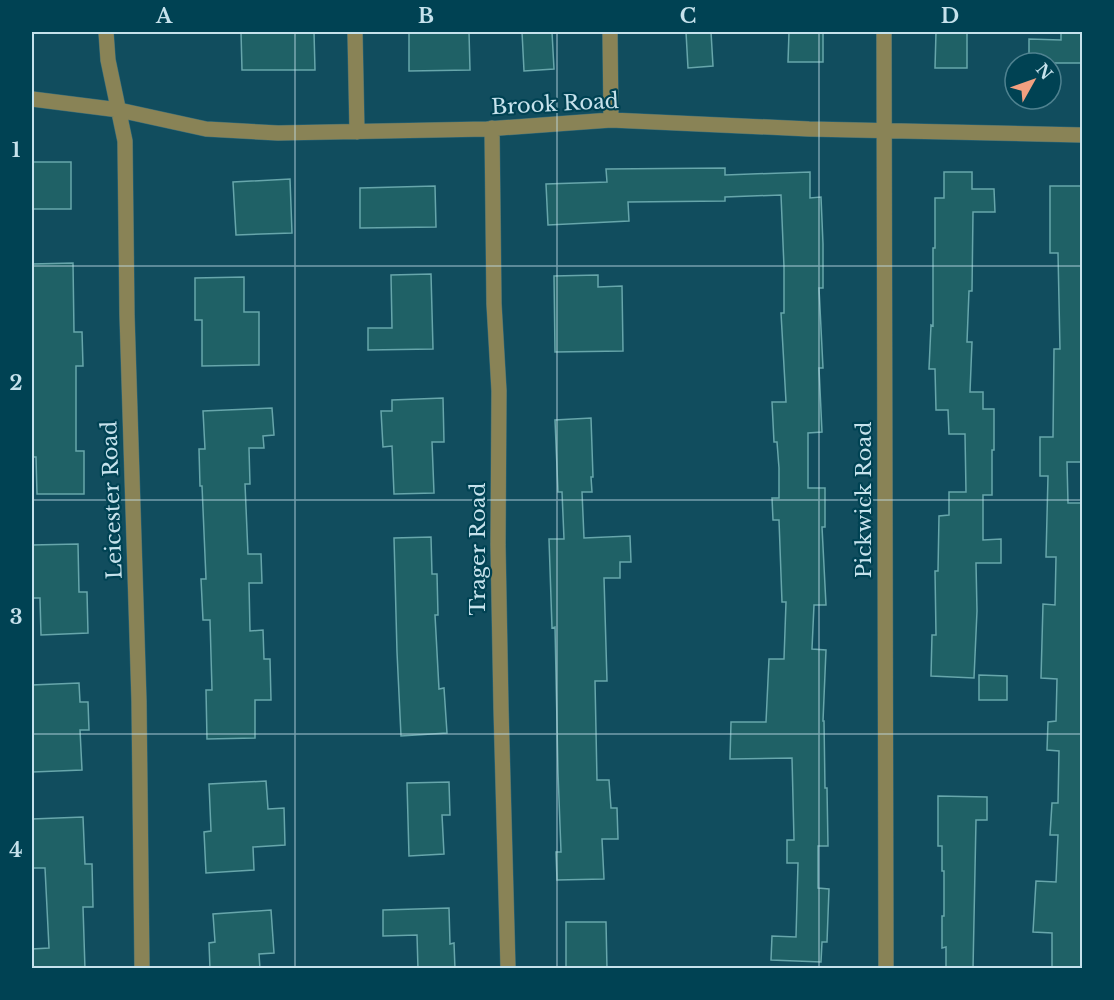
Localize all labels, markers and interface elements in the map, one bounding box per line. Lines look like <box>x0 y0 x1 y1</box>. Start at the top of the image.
text: A <box>155 4 173 28</box>
text: B <box>418 4 434 28</box>
text: C <box>680 4 696 28</box>
text: D <box>941 4 959 28</box>
north arrow <box>1003 51 1063 111</box>
text: N <box>1032 59 1057 84</box>
street label: Brook Road <box>490 88 620 120</box>
text: 1 <box>12 138 21 162</box>
text: 2 <box>9 371 23 395</box>
street label: Leicester Road <box>96 420 128 580</box>
street label: Pickwick Road <box>851 422 877 578</box>
street label: Trager Road <box>465 483 491 615</box>
text: 3 <box>10 605 22 629</box>
text: 4 <box>9 838 23 862</box>

